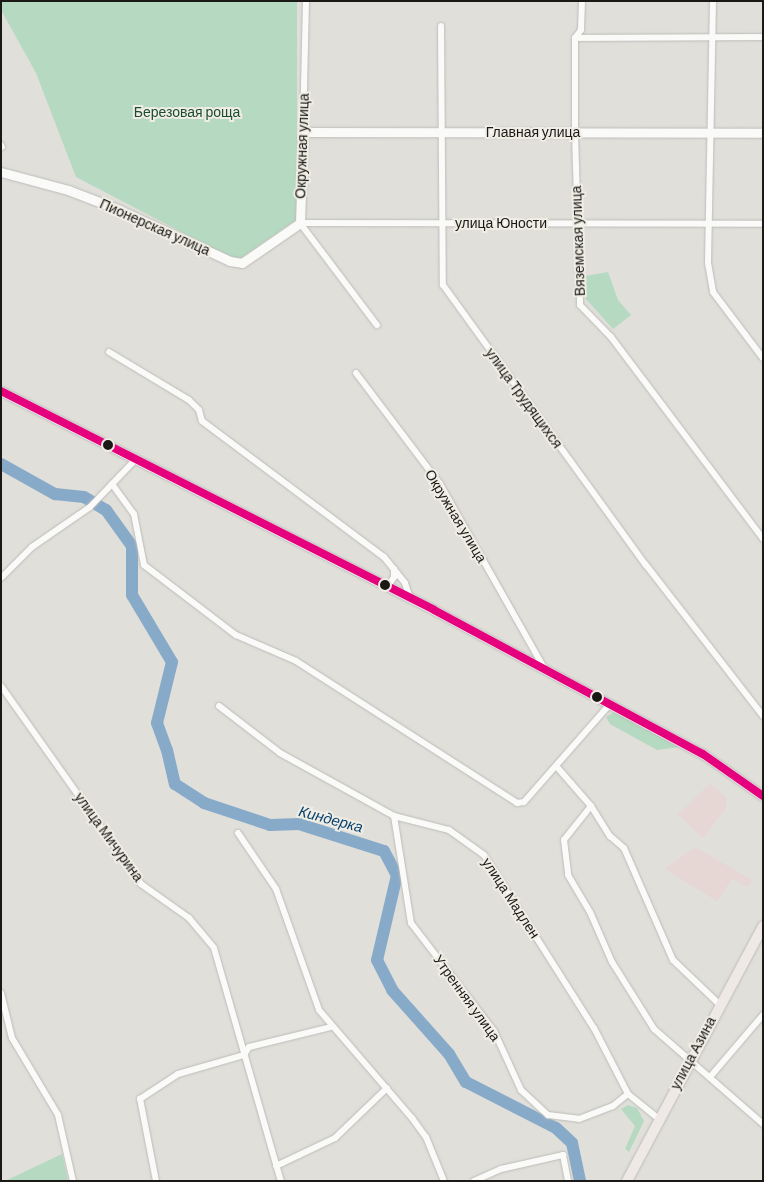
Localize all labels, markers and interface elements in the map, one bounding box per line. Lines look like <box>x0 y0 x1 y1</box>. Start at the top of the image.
street label: Окружная улица <box>292 93 312 199</box>
park label: Березовая роща <box>134 104 240 120</box>
street label: Главная улица <box>486 124 580 140</box>
street label: Вяземская улица <box>568 185 588 297</box>
street label: Пионерская улица <box>97 195 213 259</box>
street label: улица Юности <box>455 215 547 231</box>
street label: улица Трудящихся <box>482 345 566 451</box>
unlabelled marker <box>103 440 113 450</box>
street label: Окружная улица <box>422 466 490 566</box>
unlabelled marker <box>380 580 390 590</box>
unlabelled marker <box>592 692 602 702</box>
street label: улица Мичурина <box>71 789 147 885</box>
water label: Киндерка <box>297 802 365 836</box>
street label: улица Мадлен <box>479 855 543 941</box>
street label: Утренняя улица <box>430 951 504 1045</box>
street label: улица Азина <box>667 1014 719 1092</box>

